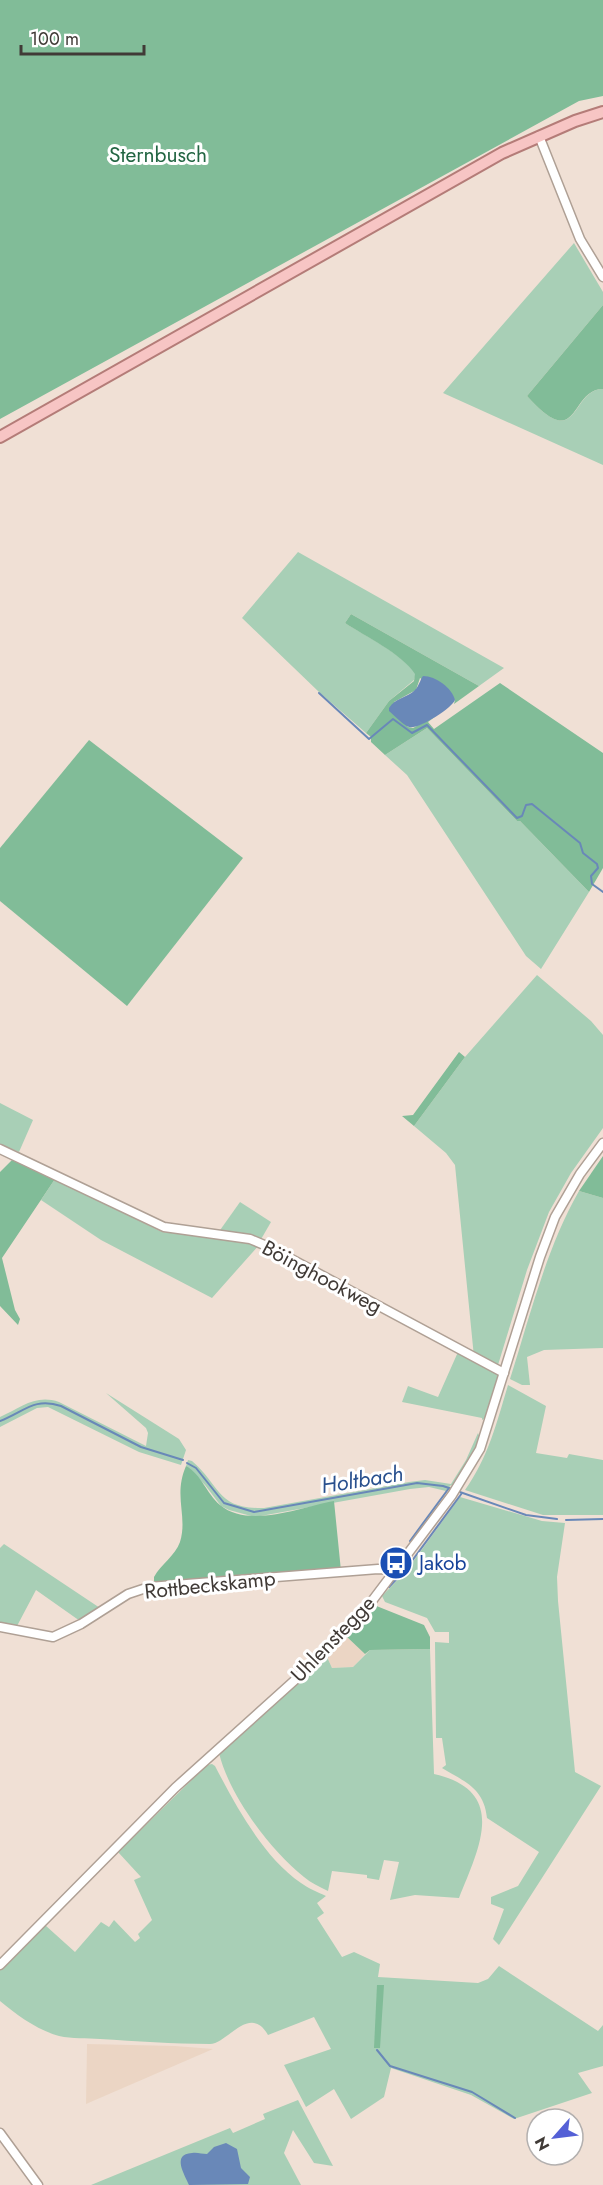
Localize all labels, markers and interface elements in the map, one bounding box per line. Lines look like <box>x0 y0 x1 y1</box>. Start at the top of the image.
scale bar <box>21 18 144 56</box>
text: 100 m <box>30 26 79 52</box>
park label: Sternbusch <box>109 140 207 170</box>
street label: Böinghookweg <box>257 1233 387 1321</box>
water label: Holtbach <box>319 1457 405 1501</box>
bus stop icon: Jakob <box>378 1545 414 1581</box>
place label: Jakob <box>416 1548 467 1578</box>
street label: Rottbeckskamp <box>143 1563 277 1607</box>
street label: Uhlenstegge <box>284 1589 382 1689</box>
north arrow <box>525 2107 585 2167</box>
text: N <box>529 2133 555 2155</box>

